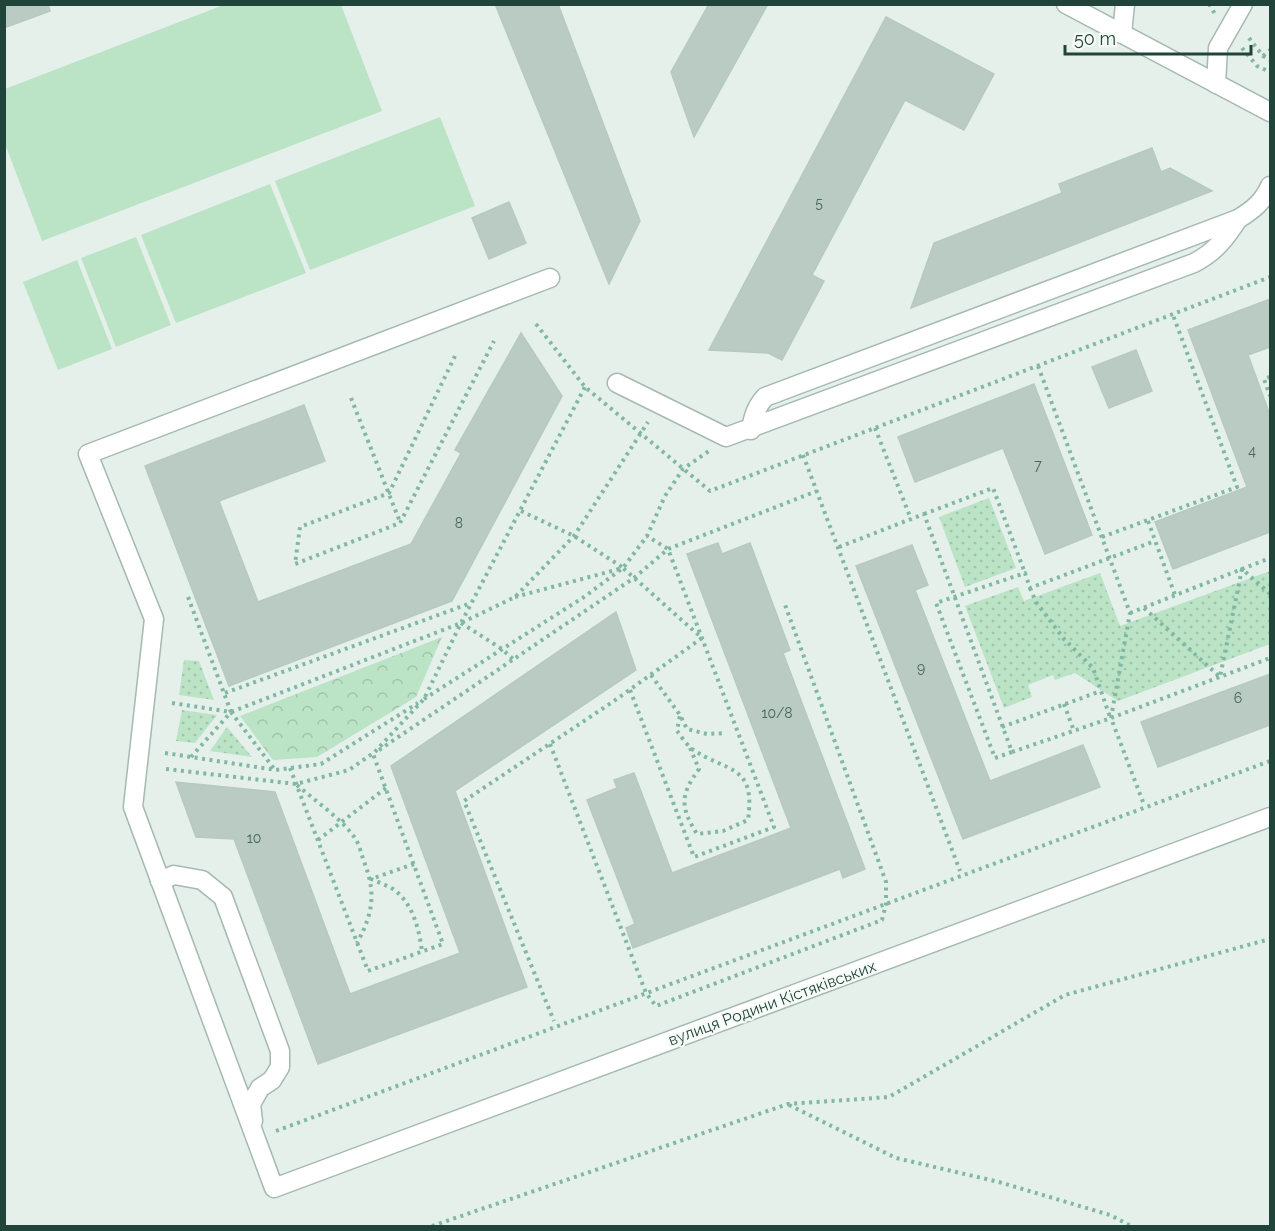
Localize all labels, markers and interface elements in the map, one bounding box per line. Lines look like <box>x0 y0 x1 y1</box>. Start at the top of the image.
scale bar <box>1065 18 1251 56</box>
text: 50 m <box>1074 28 1116 49</box>
house number: 5 <box>815 195 823 211</box>
house number: 4 <box>1248 443 1256 459</box>
house number: 7 <box>1034 457 1042 473</box>
house number: 8 <box>455 515 463 531</box>
house number: 9 <box>917 660 925 676</box>
house number: 6 <box>1234 690 1242 706</box>
house number: 10/8 <box>761 705 793 721</box>
house number: 10 <box>247 830 261 846</box>
street label: вулиця Родини Кістяківських <box>666 957 878 1049</box>

